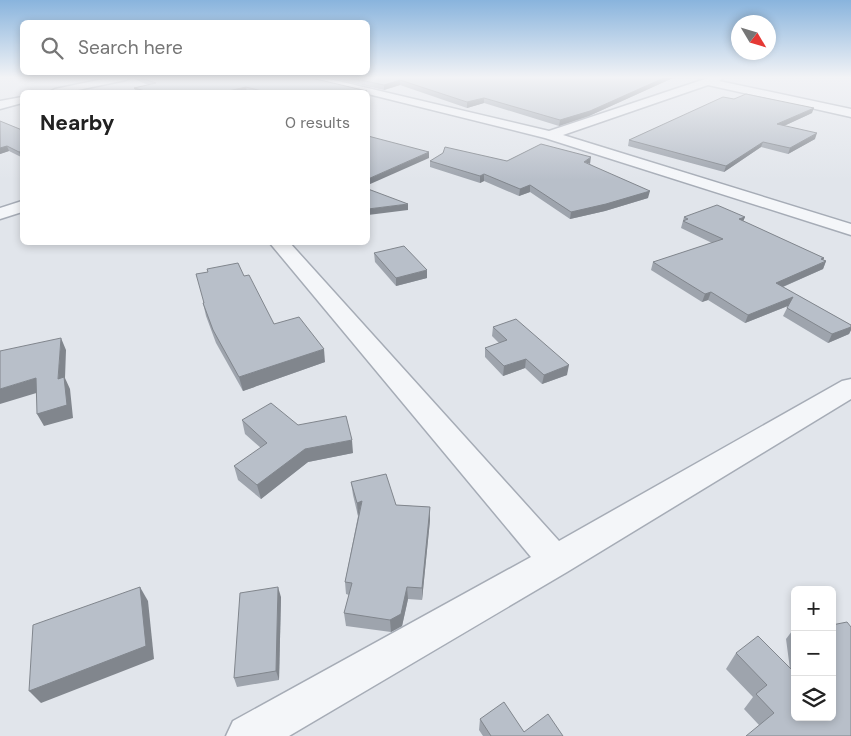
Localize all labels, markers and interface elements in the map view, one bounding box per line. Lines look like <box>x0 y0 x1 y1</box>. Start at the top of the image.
north arrow <box>731 15 776 60</box>
search box <box>20 20 370 75</box>
icon: search <box>38 34 66 62</box>
text: Search here <box>78 35 183 60</box>
text: Nearby <box>40 109 114 137</box>
text: 0 results <box>285 112 350 133</box>
map controls <box>791 586 836 721</box>
button: + <box>791 586 836 631</box>
button: − <box>791 631 836 676</box>
button: layers <box>791 676 836 721</box>

